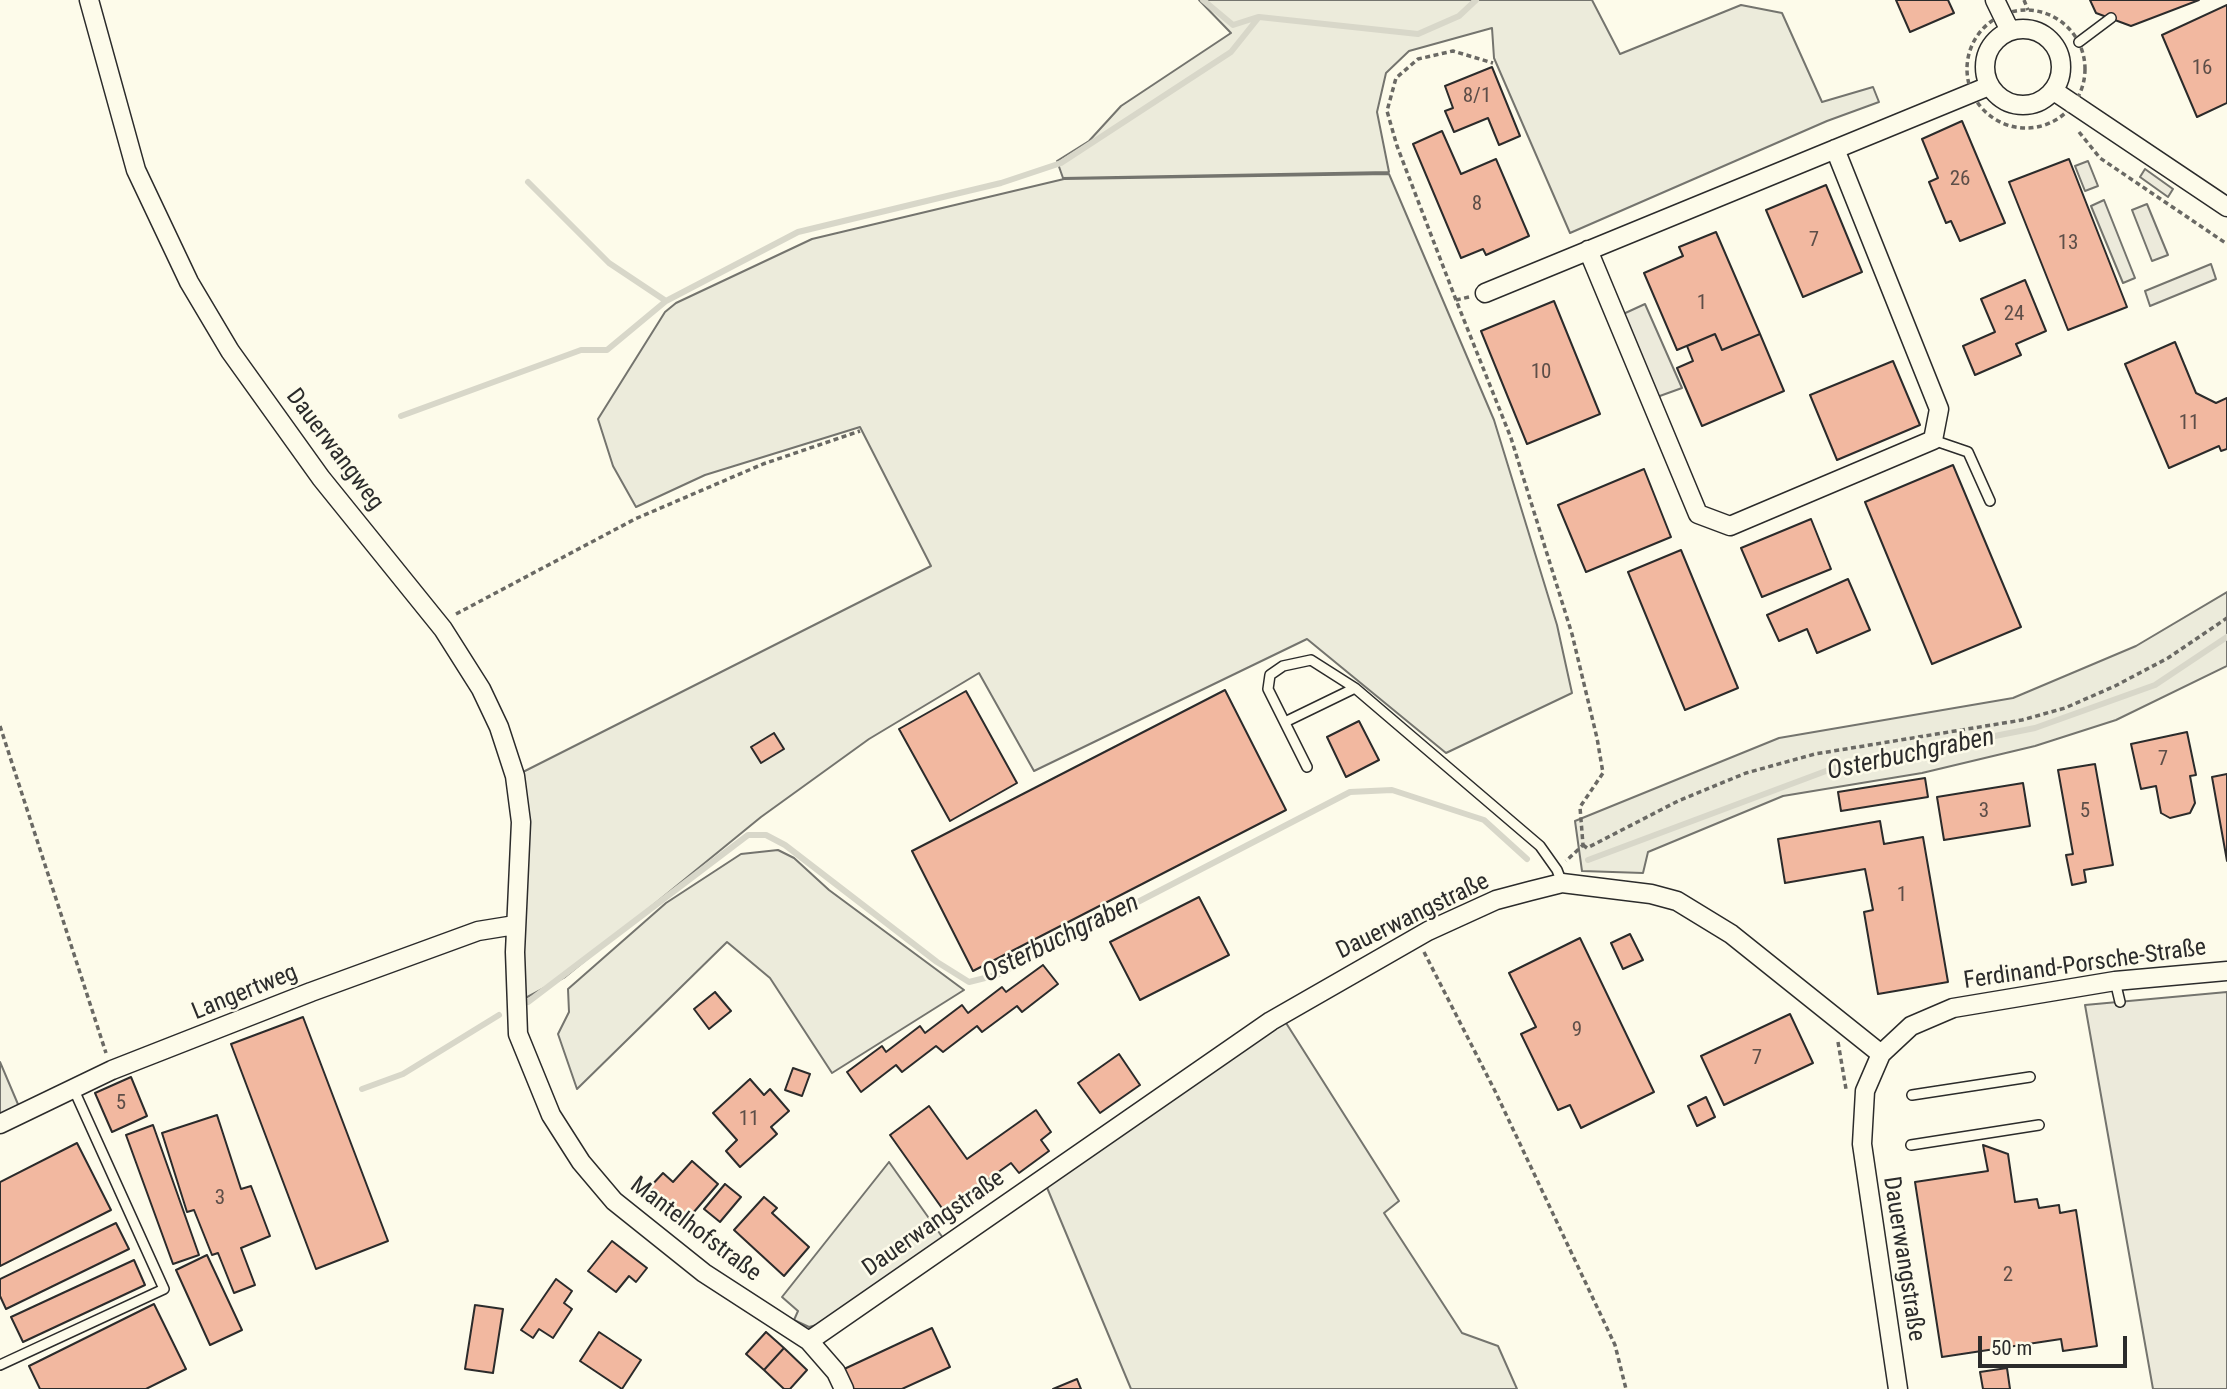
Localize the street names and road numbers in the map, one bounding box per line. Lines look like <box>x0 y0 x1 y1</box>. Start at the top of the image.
street label: Dauerwangweg <box>279 384 389 516</box>
street label: Dauerwangstraße <box>1332 868 1494 966</box>
street label: Ferdinand-Porsche-Straße <box>1962 934 2208 996</box>
street label: Langertweg <box>188 959 302 1027</box>
street label: Dauerwangstraße <box>858 1165 1010 1283</box>
street label: Mantelhofstraße <box>624 1171 766 1289</box>
street label: Dauerwangstraße <box>1876 1175 1930 1343</box>

